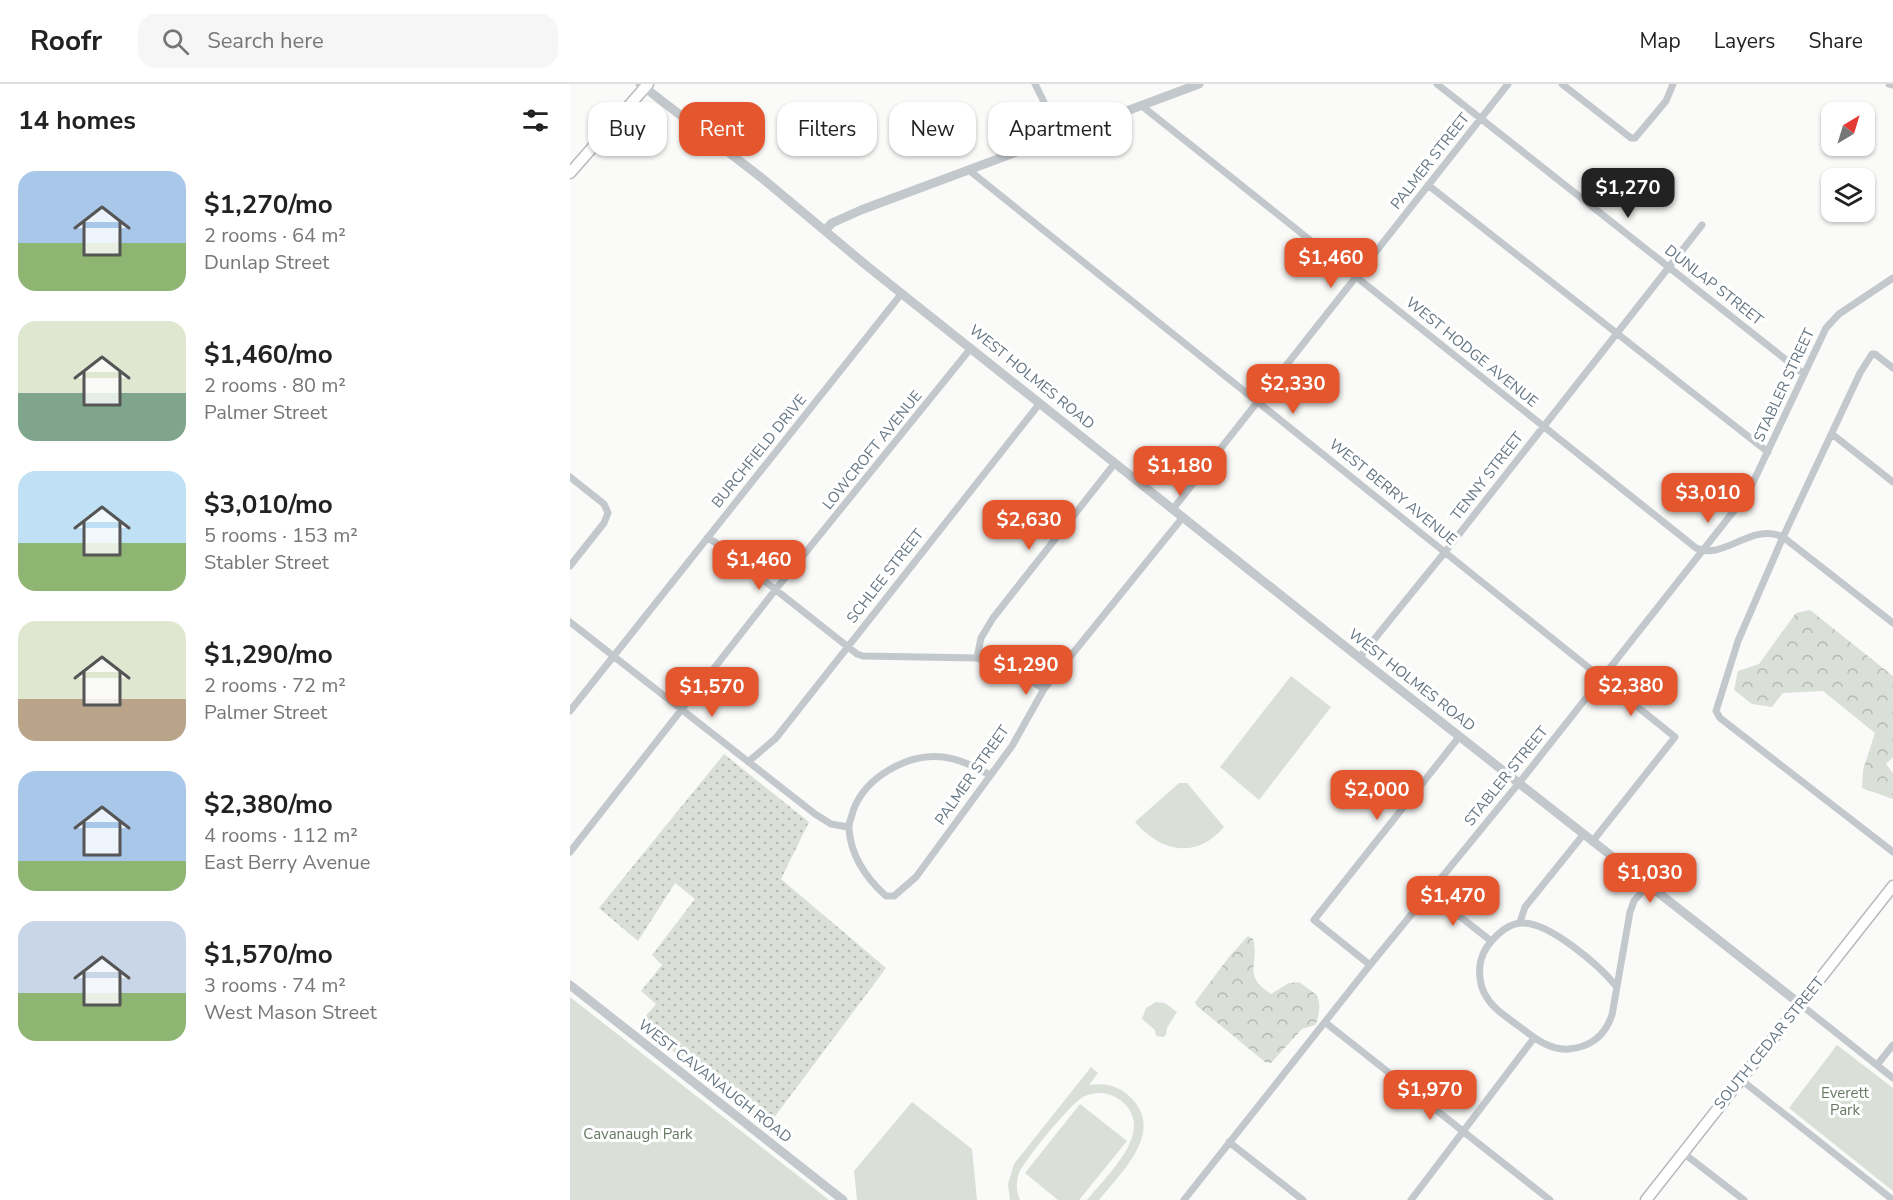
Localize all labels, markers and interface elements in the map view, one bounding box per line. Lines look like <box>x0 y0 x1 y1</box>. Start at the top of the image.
search box <box>138 14 558 68</box>
text: Roofr <box>30 22 102 60</box>
icon: search <box>159 25 192 58</box>
text: Search here <box>207 26 324 56</box>
text: Map <box>1639 27 1681 55</box>
text: Layers <box>1714 27 1775 55</box>
text: Share <box>1808 27 1863 55</box>
chip: Buy <box>588 102 667 156</box>
chip: Rent <box>679 102 765 156</box>
chip: Filters <box>777 102 877 156</box>
chip: New <box>889 102 976 156</box>
chip: Apartment <box>988 102 1132 156</box>
north arrow <box>1821 102 1875 156</box>
map controls <box>1821 102 1875 222</box>
text: 14 homes <box>18 103 136 138</box>
icon: filters <box>519 104 552 137</box>
street label: PALMER STREET <box>1386 109 1474 213</box>
pin: $1,270 <box>1579 168 1677 219</box>
button: layers <box>1821 168 1875 222</box>
text: $1,270 <box>1596 174 1660 201</box>
text: $1,270/mo <box>204 187 333 222</box>
icon: home <box>66 195 138 267</box>
text: 2 rooms · 64 m² <box>204 222 346 249</box>
pin: $1,460 <box>1282 238 1380 289</box>
street label: DUNLAP STREET <box>1661 240 1767 330</box>
text: $1,460 <box>1299 244 1363 271</box>
text: Dunlap Street <box>204 249 329 276</box>
street label: WEST HODGE AVENUE <box>1402 292 1542 412</box>
street label: WEST HOLMES ROAD <box>965 320 1099 434</box>
street label: STABLER STREET <box>1749 325 1819 445</box>
text: $1,460/mo <box>204 337 333 372</box>
icon: home <box>66 345 138 417</box>
pin: $2,330 <box>1244 364 1342 415</box>
text: $2,330 <box>1261 370 1325 397</box>
text: 2 rooms · 80 m² <box>204 372 346 399</box>
street label: LOWCROFT AVENUE <box>818 386 926 514</box>
street label: BURCHFIELD DRIVE <box>707 390 811 512</box>
text: Palmer Street <box>204 399 327 426</box>
street label: TENNY STREET <box>1446 428 1528 524</box>
street label: WEST BERRY AVENUE <box>1325 434 1461 550</box>
pin: $1,180 <box>1131 446 1229 497</box>
text: $1,180 <box>1148 452 1212 479</box>
pin: $3,010 <box>1659 473 1757 524</box>
text: $3,010 <box>1676 479 1740 506</box>
text: $3,010/mo <box>204 487 333 522</box>
icon: home <box>66 495 138 567</box>
pin: $2,630 <box>980 500 1078 551</box>
text: $2,630 <box>997 506 1061 533</box>
text: 5 rooms · 153 m² <box>204 522 358 549</box>
street label: SCHLEE STREET <box>842 525 928 627</box>
pin: $1,460 <box>710 540 808 591</box>
text: $1,460 <box>727 546 791 573</box>
text: Stabler Street <box>204 549 329 576</box>
street label: WEST HOLMES ROAD <box>1344 624 1480 736</box>
text: $1,290/mo <box>204 637 333 672</box>
icon: home <box>66 645 138 717</box>
pin: $1,290 <box>977 645 1075 696</box>
text: $1,290 <box>994 651 1058 678</box>
pin: $2,380 <box>1582 666 1680 717</box>
pin: $1,570 <box>663 667 761 718</box>
text: 2 rooms · 72 m² <box>204 672 346 699</box>
text: $2,380 <box>1599 672 1663 699</box>
text: $1,570 <box>680 673 744 700</box>
text: Palmer Street <box>204 699 327 726</box>
street label: PALMER STREET <box>930 721 1014 829</box>
street label: STABLER STREET <box>1459 722 1553 830</box>
pin: $2,000 <box>1328 770 1426 821</box>
text: $2,000 <box>1345 776 1409 803</box>
text: $2,380/mo <box>204 787 333 822</box>
icon: home <box>66 795 138 867</box>
text: 4 rooms · 112 m² <box>204 822 358 849</box>
text: East Berry Avenue <box>204 849 370 876</box>
pin: $1,030 <box>1601 853 1699 904</box>
text: $1,030 <box>1618 859 1682 886</box>
pin: $1,470 <box>1404 876 1502 927</box>
text: $1,470 <box>1421 882 1485 909</box>
text: $1,570/mo <box>204 937 333 972</box>
icon: home <box>66 945 138 1017</box>
text: 3 rooms · 74 m² <box>204 972 346 999</box>
street label: SOUTH CEDAR STREET <box>1709 973 1829 1113</box>
text: West Mason Street <box>204 999 377 1026</box>
street label: WEST CAVANAUGH ROAD <box>634 1015 796 1147</box>
pin: $1,970 <box>1381 1070 1479 1121</box>
text: $1,970 <box>1398 1076 1462 1103</box>
park label: Everett Park <box>1821 1083 1870 1120</box>
park label: Cavanaugh Park <box>583 1124 693 1144</box>

